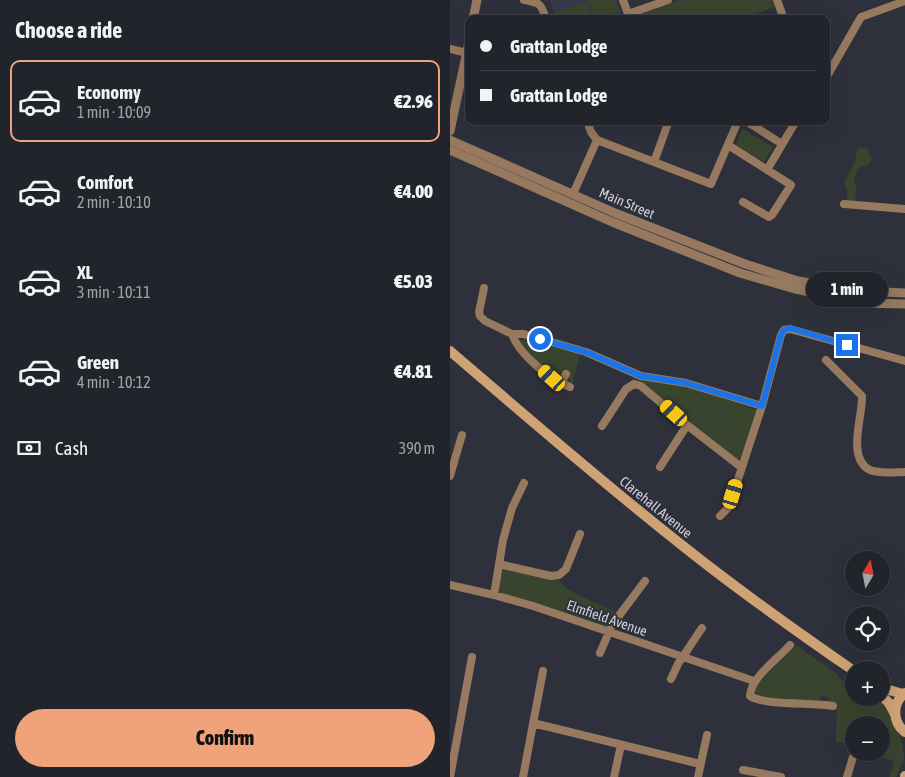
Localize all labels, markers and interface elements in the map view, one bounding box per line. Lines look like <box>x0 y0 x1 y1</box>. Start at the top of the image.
text: Choose a ride <box>15 17 122 43</box>
text: Grattan Lodge <box>510 35 607 57</box>
icon: car <box>17 79 62 124</box>
text: Economy <box>77 81 141 103</box>
text: Grattan Lodge <box>510 84 607 106</box>
text: €2.96 <box>394 90 433 112</box>
text: 1 min · 10:09 <box>77 103 151 121</box>
icon: car <box>17 169 62 214</box>
text: Comfort <box>77 171 133 193</box>
text: €4.00 <box>394 180 433 202</box>
street label: Main Street <box>597 184 657 222</box>
text: 2 min · 10:10 <box>77 193 151 211</box>
icon: car <box>17 259 62 304</box>
text: XL <box>77 261 93 283</box>
text: €5.03 <box>394 270 433 292</box>
callout: 1 min <box>806 272 888 308</box>
text: 1 min <box>831 280 863 298</box>
text: 3 min · 10:11 <box>77 283 151 301</box>
route start <box>529 328 551 350</box>
route end <box>836 334 858 356</box>
icon: car <box>17 349 62 394</box>
text: Green <box>77 351 119 373</box>
text: €4.81 <box>394 360 433 382</box>
car <box>535 362 568 394</box>
text: 4 min · 10:12 <box>77 373 151 391</box>
car <box>657 397 690 429</box>
icon: cash <box>15 434 43 462</box>
text: Cash <box>55 437 88 459</box>
text: 390 m <box>399 439 435 457</box>
street label: Clarehall Avenue <box>617 473 695 541</box>
car <box>721 477 744 511</box>
north arrow <box>845 551 890 596</box>
map controls <box>845 551 890 761</box>
street label: Elmfield Avenue <box>565 597 649 639</box>
button: locate <box>845 606 890 651</box>
button: + <box>845 661 890 706</box>
button: Confirm <box>15 709 435 767</box>
button: − <box>845 716 890 761</box>

